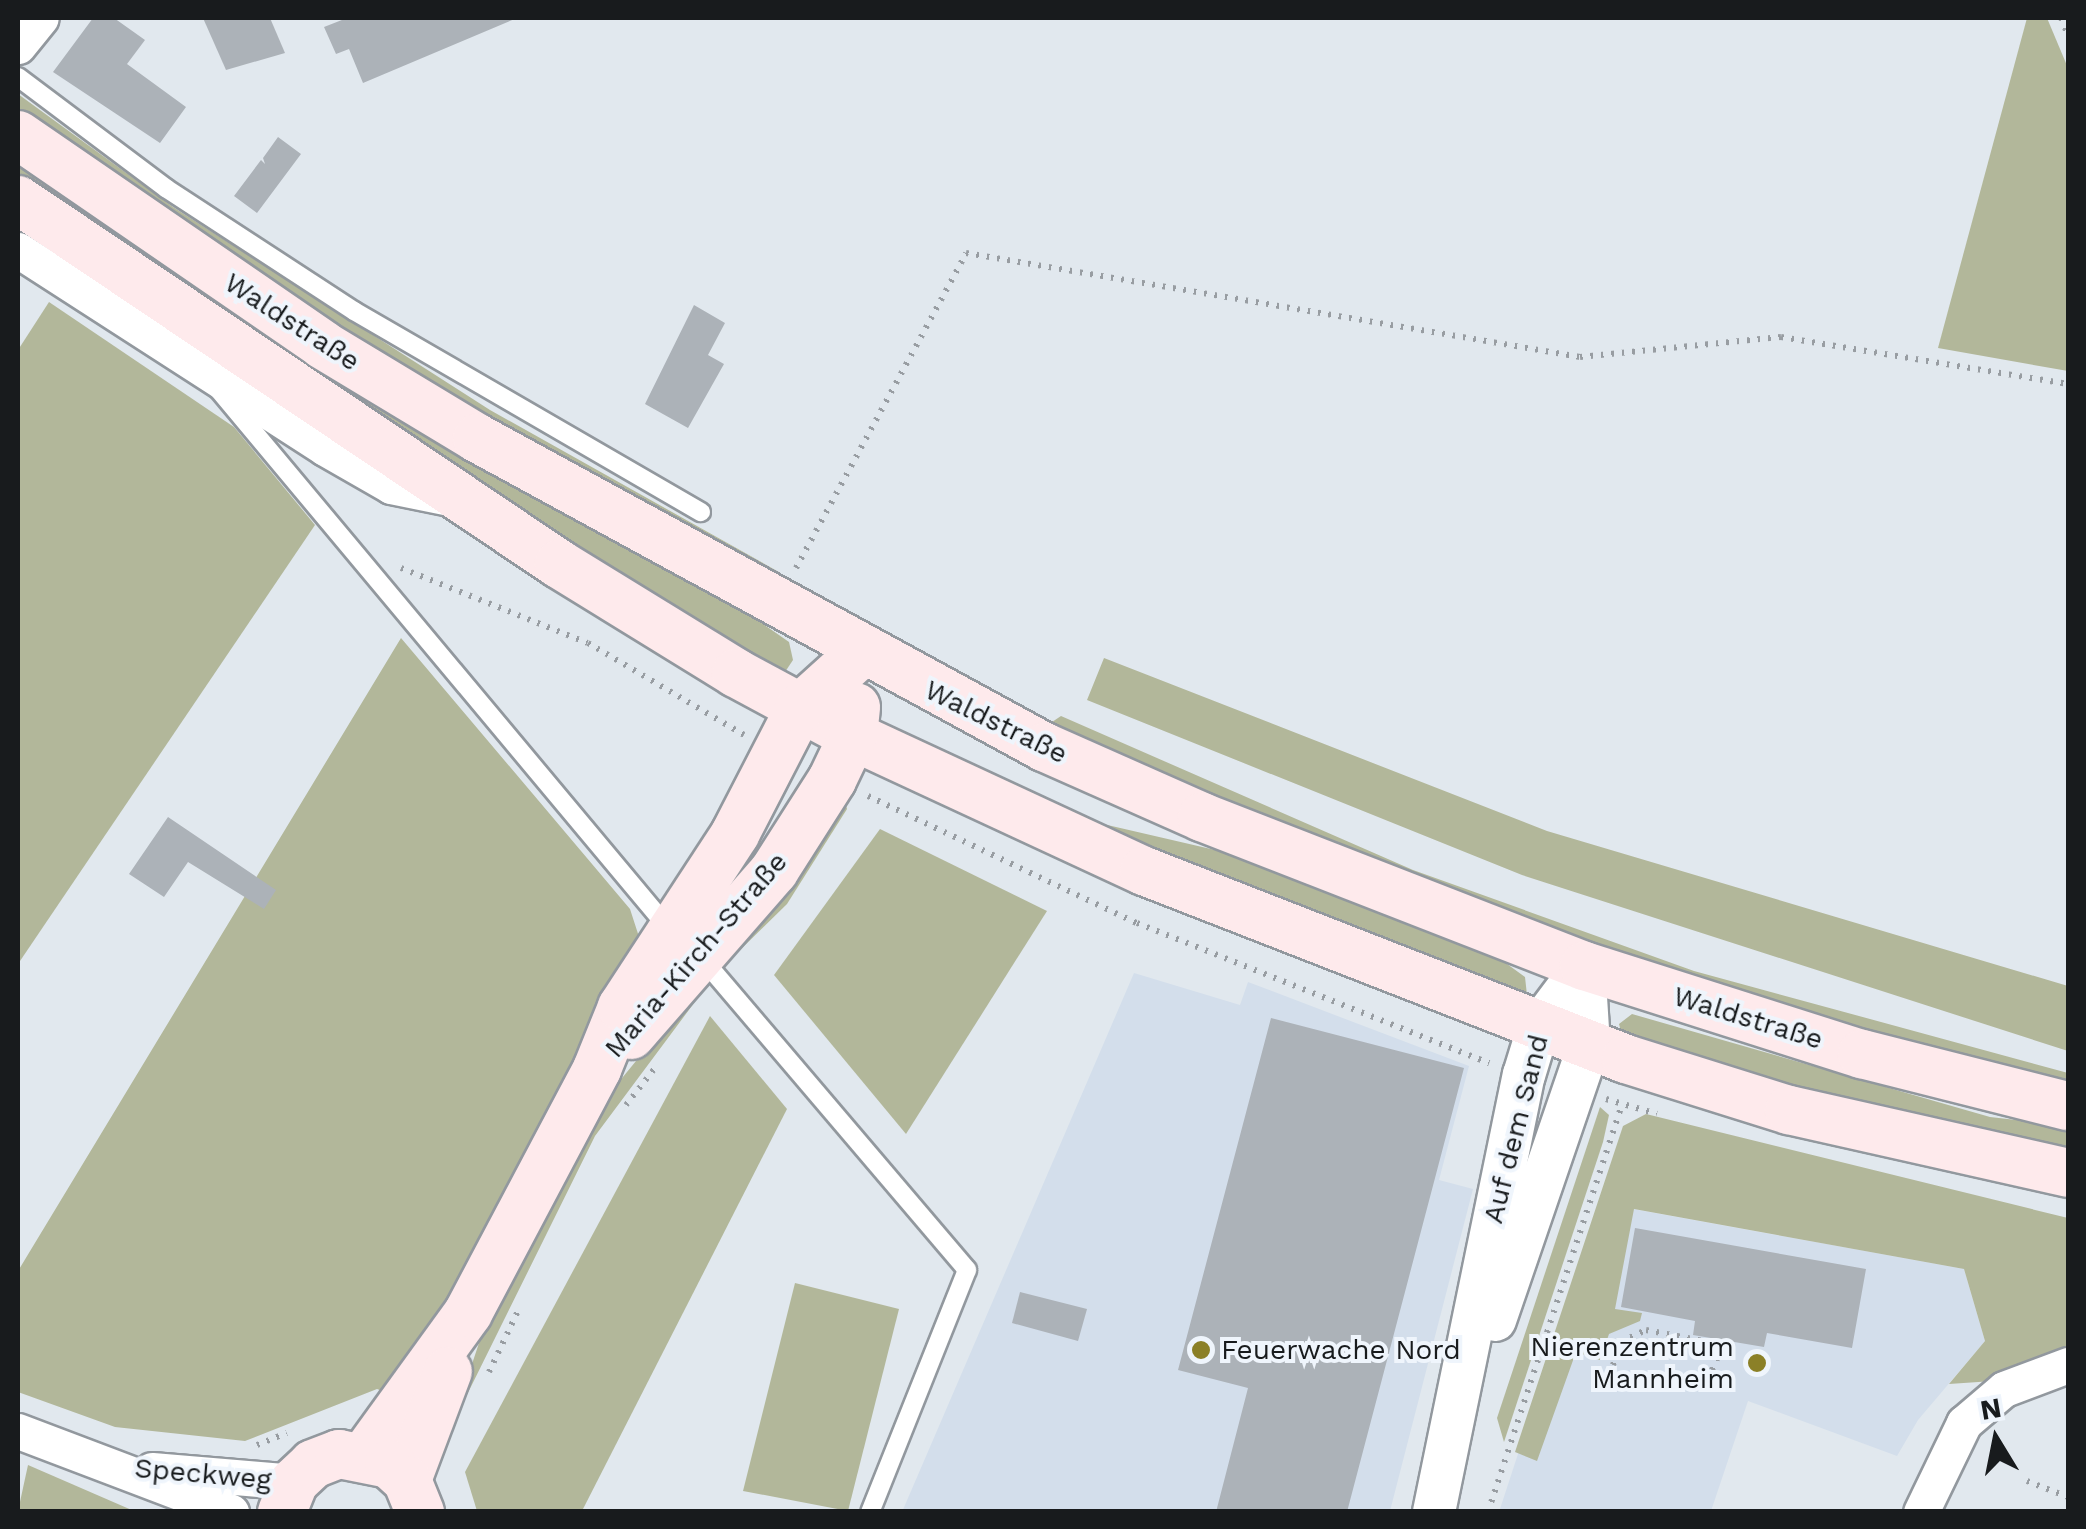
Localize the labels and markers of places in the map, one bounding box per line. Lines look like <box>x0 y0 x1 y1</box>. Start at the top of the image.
place label: Nierenzentrum Mannheim <box>1530 1330 1734 1396</box>
place label: Feuerwache Nord <box>1221 1333 1461 1367</box>
marker: Feuerwache Nord <box>1190 1339 1212 1361</box>
marker: Nierenzentrum Mannheim <box>1744 1350 1770 1376</box>

